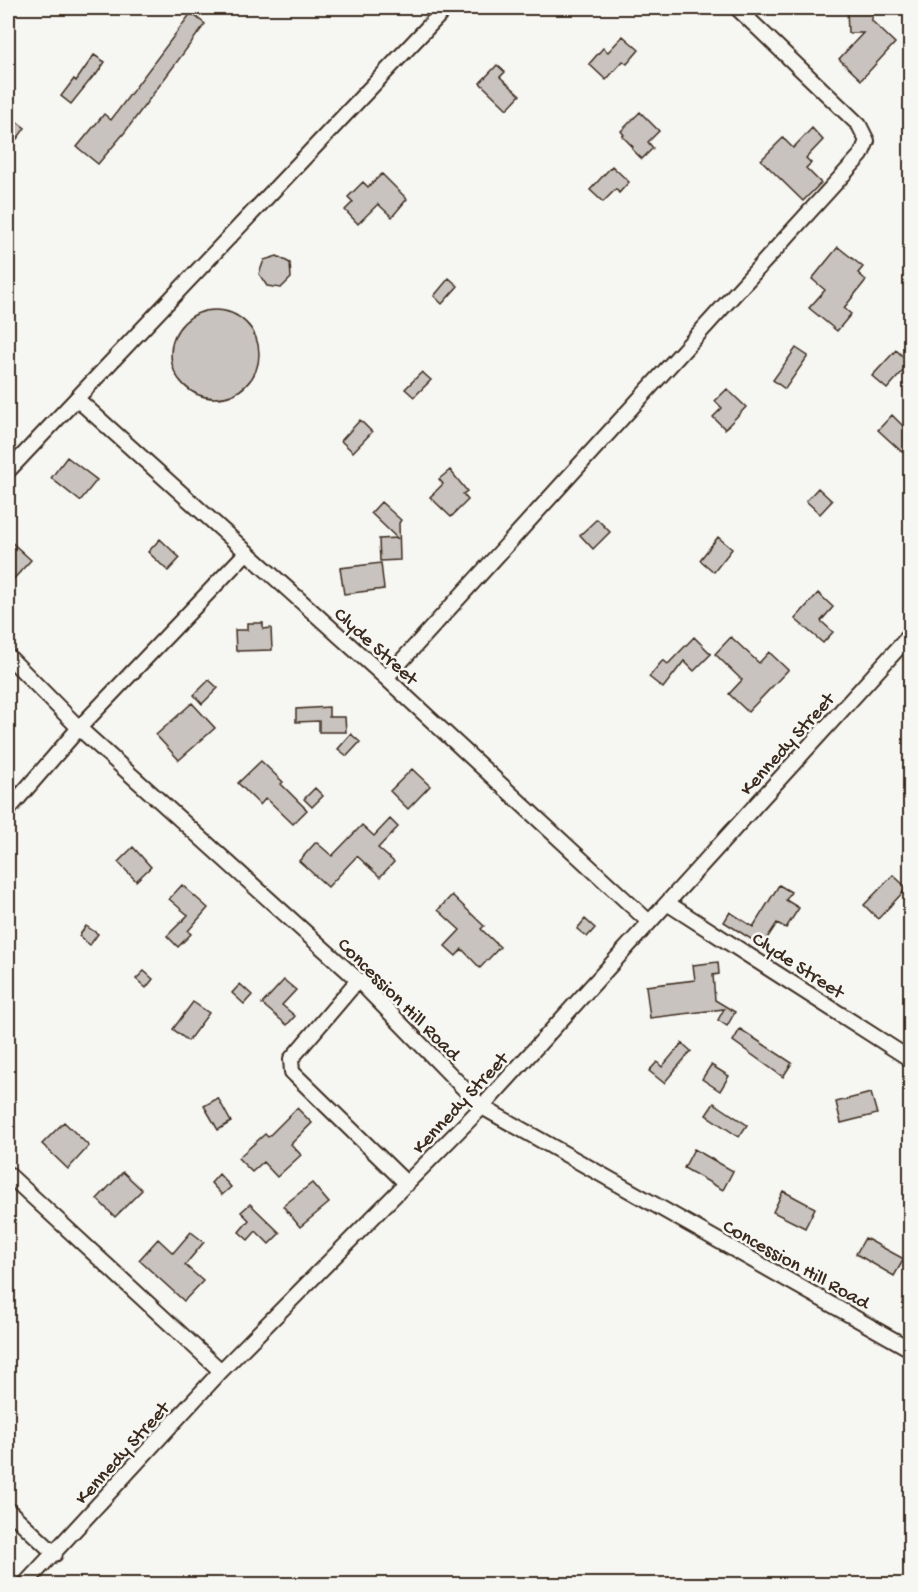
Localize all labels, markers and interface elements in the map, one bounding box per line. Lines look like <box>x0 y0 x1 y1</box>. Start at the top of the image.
street label: Clyde Street <box>328 604 423 693</box>
street label: Kennedy Street <box>736 688 842 801</box>
street label: Clyde Street <box>747 929 849 1006</box>
street label: Concession Hill Road <box>331 934 465 1068</box>
street label: Kennedy Street <box>409 1048 516 1160</box>
street label: Concession Hill Road <box>718 1216 875 1317</box>
street label: Kennedy Street <box>71 1397 177 1510</box>

